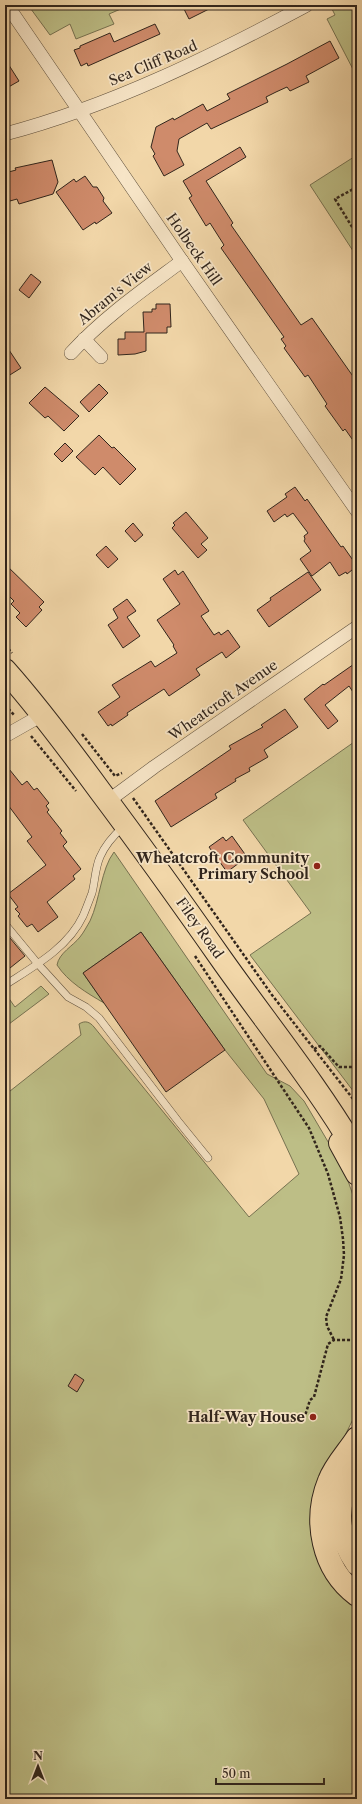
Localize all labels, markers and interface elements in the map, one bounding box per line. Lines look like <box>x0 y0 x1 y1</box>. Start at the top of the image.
street label: Sea Cliff Road <box>106 36 200 90</box>
street label: Holbeck Hill <box>162 209 226 289</box>
street label: Abram's View <box>73 257 156 329</box>
street label: Wheatcroft Avenue <box>164 656 281 745</box>
place label: Wheatcroft Community Primary School <box>135 849 309 883</box>
marker: Wheatcroft Community Primary School <box>312 861 322 871</box>
street label: Filey Road <box>172 894 228 963</box>
place label: Half-Way House <box>188 1408 305 1426</box>
marker: Half-Way House <box>308 1412 318 1422</box>
north arrow <box>18 1746 58 1786</box>
text: N <box>33 1749 43 1763</box>
scale bar <box>216 1760 324 1786</box>
text: 50 m <box>222 1766 251 1781</box>

